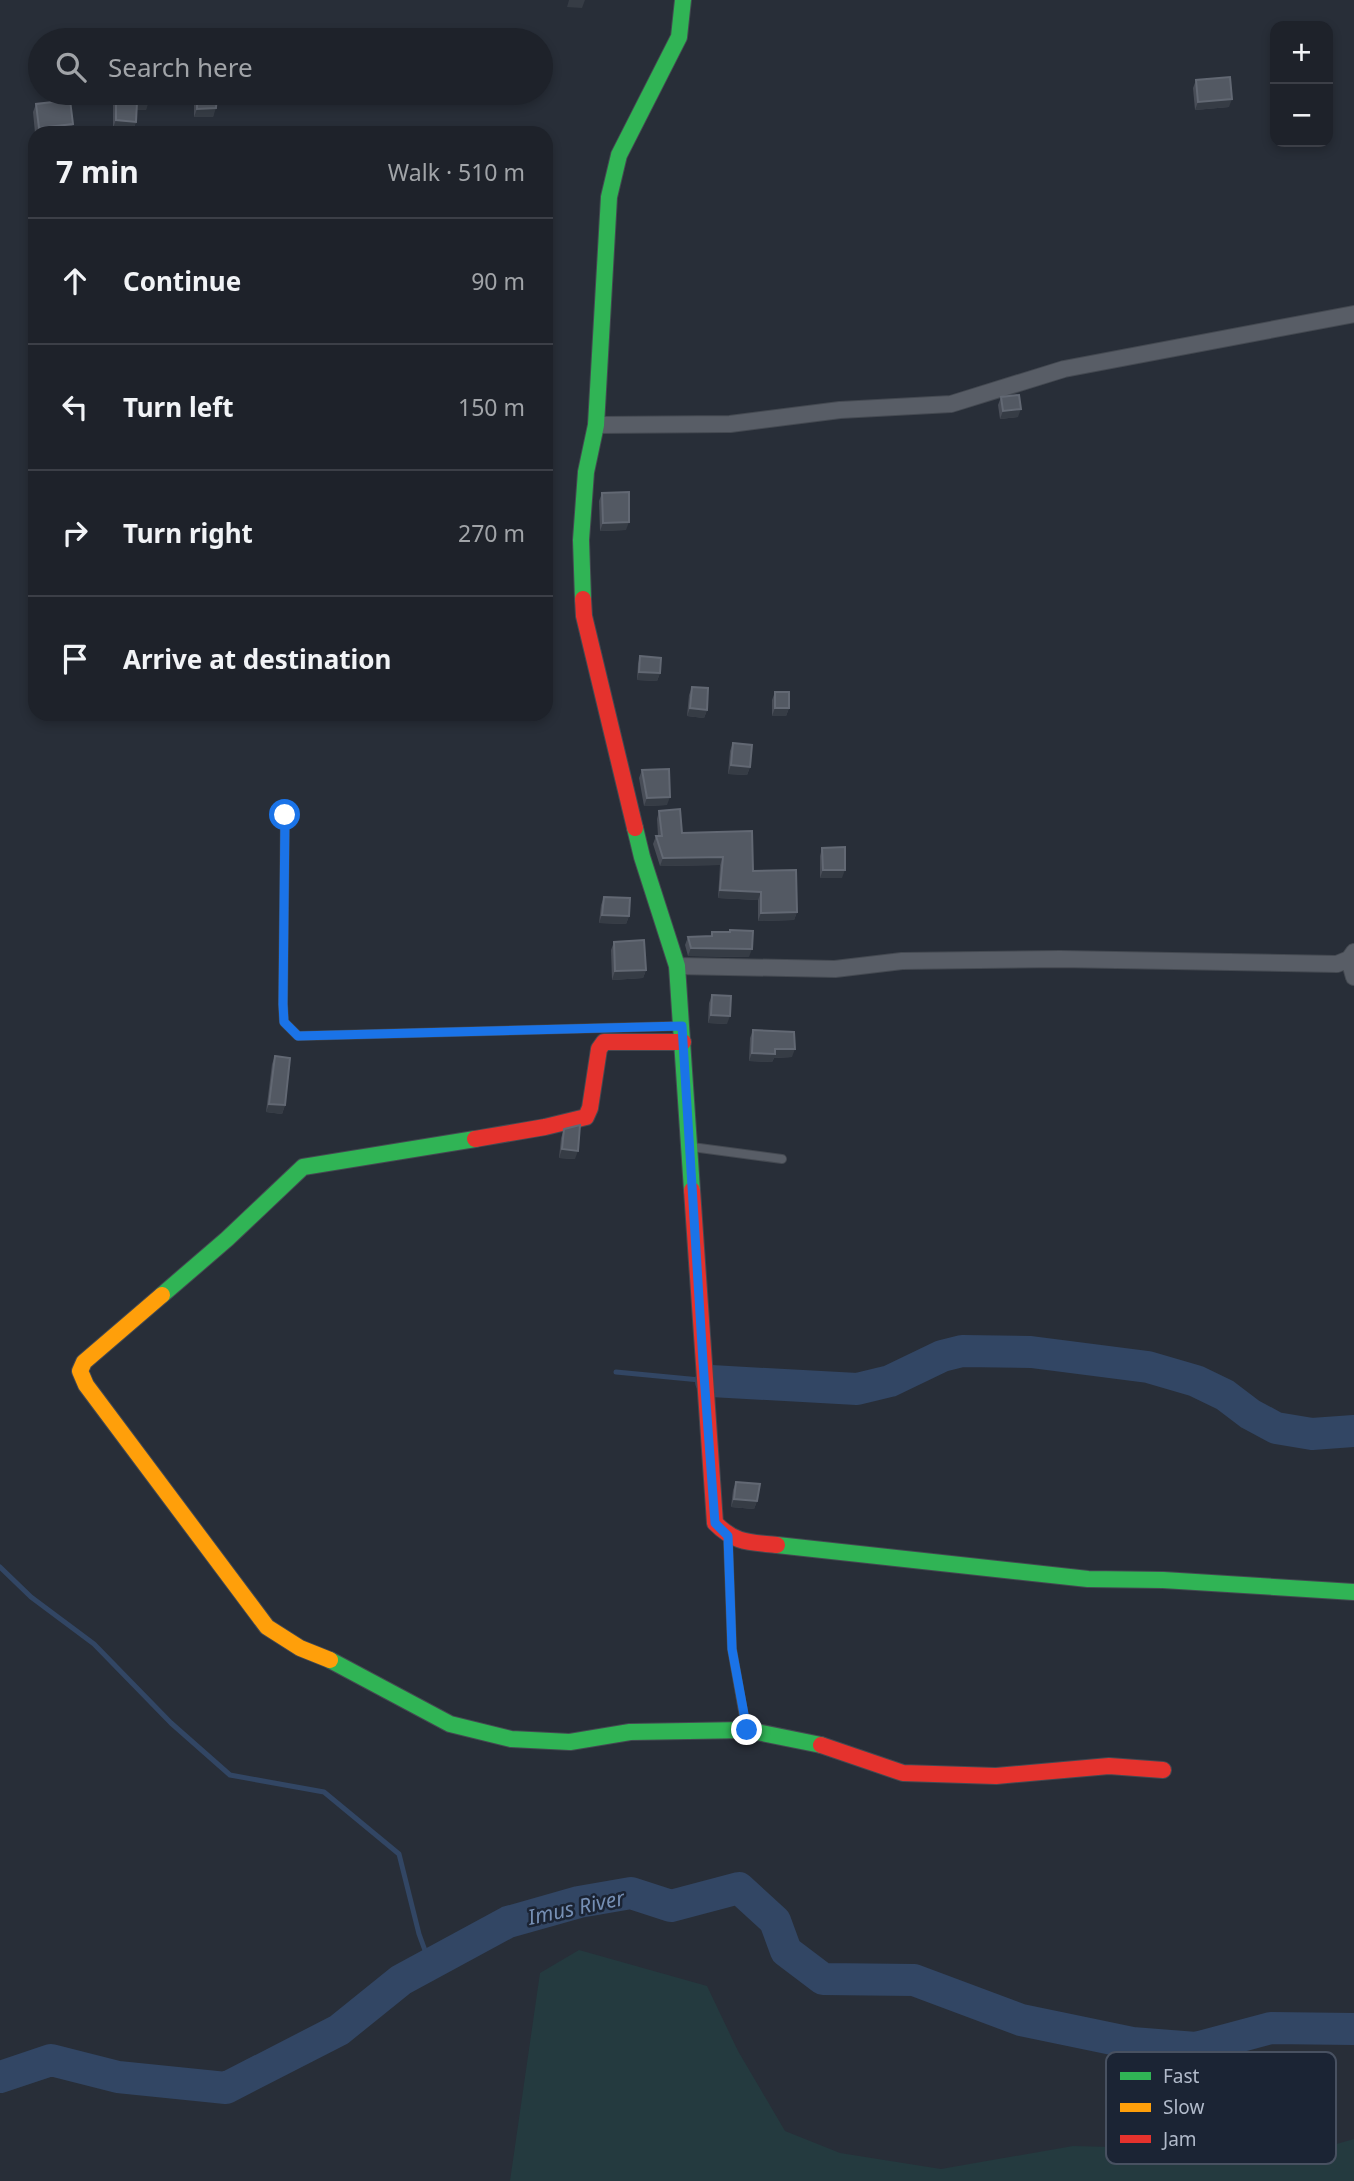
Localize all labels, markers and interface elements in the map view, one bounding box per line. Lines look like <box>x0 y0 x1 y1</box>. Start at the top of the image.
map controls <box>1270 21 1333 147</box>
button: + <box>1270 21 1333 84</box>
search box <box>28 28 553 105</box>
icon: search <box>52 48 90 86</box>
text: Search here <box>108 49 253 85</box>
button: − <box>1270 84 1333 147</box>
text: 7 min <box>56 151 139 192</box>
text: Walk · 510 m <box>388 156 525 188</box>
icon: ahead <box>56 262 94 300</box>
text: Continue <box>123 263 241 299</box>
text: 90 m <box>471 265 525 297</box>
icon: left <box>56 388 94 426</box>
text: Turn left <box>123 389 234 425</box>
text: 150 m <box>458 391 525 423</box>
icon: right <box>56 514 94 552</box>
text: Turn right <box>123 515 253 551</box>
text: 270 m <box>458 517 525 549</box>
icon: arrive <box>56 640 94 678</box>
text: Arrive at destination <box>123 641 392 677</box>
route start <box>269 799 300 830</box>
route end <box>731 1714 762 1745</box>
water label: Imus River <box>524 1883 628 1931</box>
legend <box>1106 2052 1336 2164</box>
text: Fast <box>1163 2063 1200 2089</box>
text: Slow <box>1163 2094 1204 2120</box>
text: Jam <box>1161 2126 1197 2152</box>

